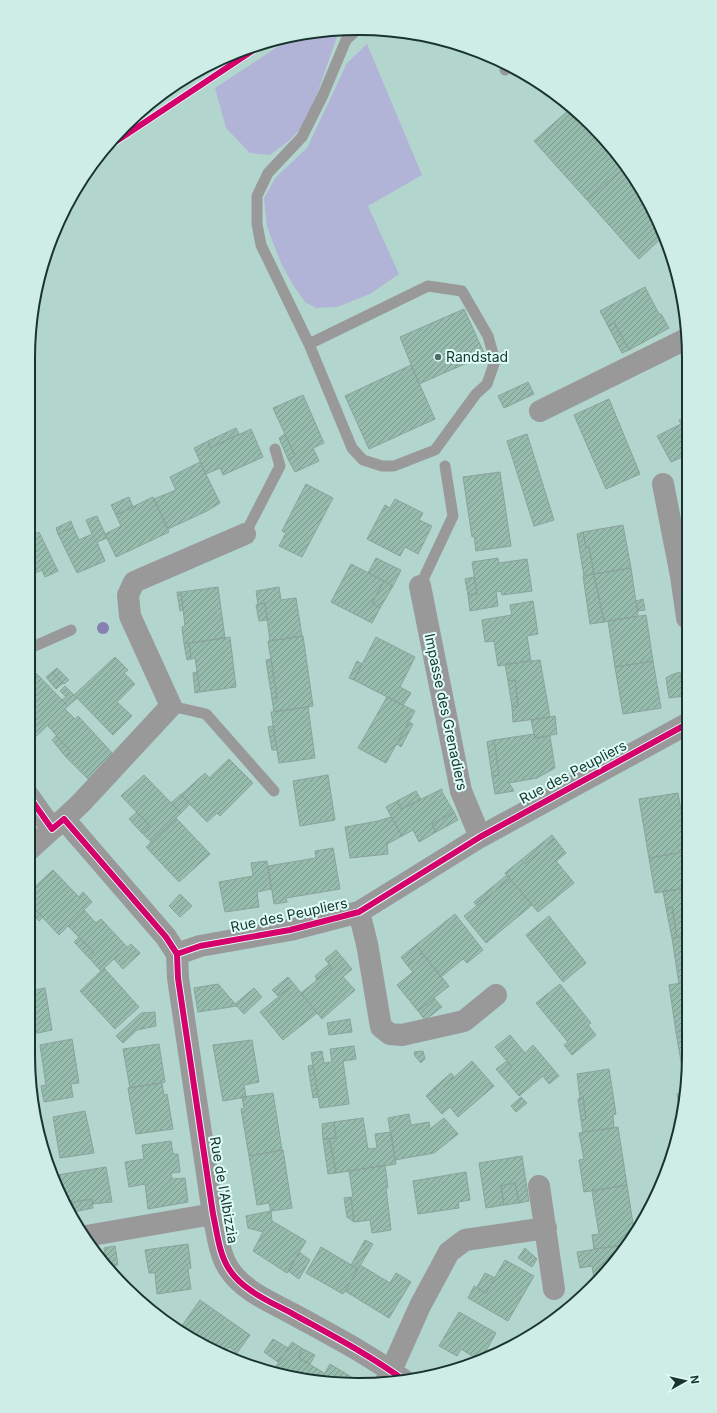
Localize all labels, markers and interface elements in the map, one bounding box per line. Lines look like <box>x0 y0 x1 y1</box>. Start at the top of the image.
place label: Randstad <box>446 348 508 365</box>
marker: Randstad <box>433 352 443 362</box>
street label: Impasse des Grenadiers <box>422 632 471 792</box>
street label: Rue des Peupliers <box>516 736 629 807</box>
street label: Rue des Peupliers <box>229 894 349 935</box>
street label: Rue de l'Albizzia <box>207 1135 242 1245</box>
north arrow <box>665 1361 705 1401</box>
text: N <box>687 1374 702 1385</box>

